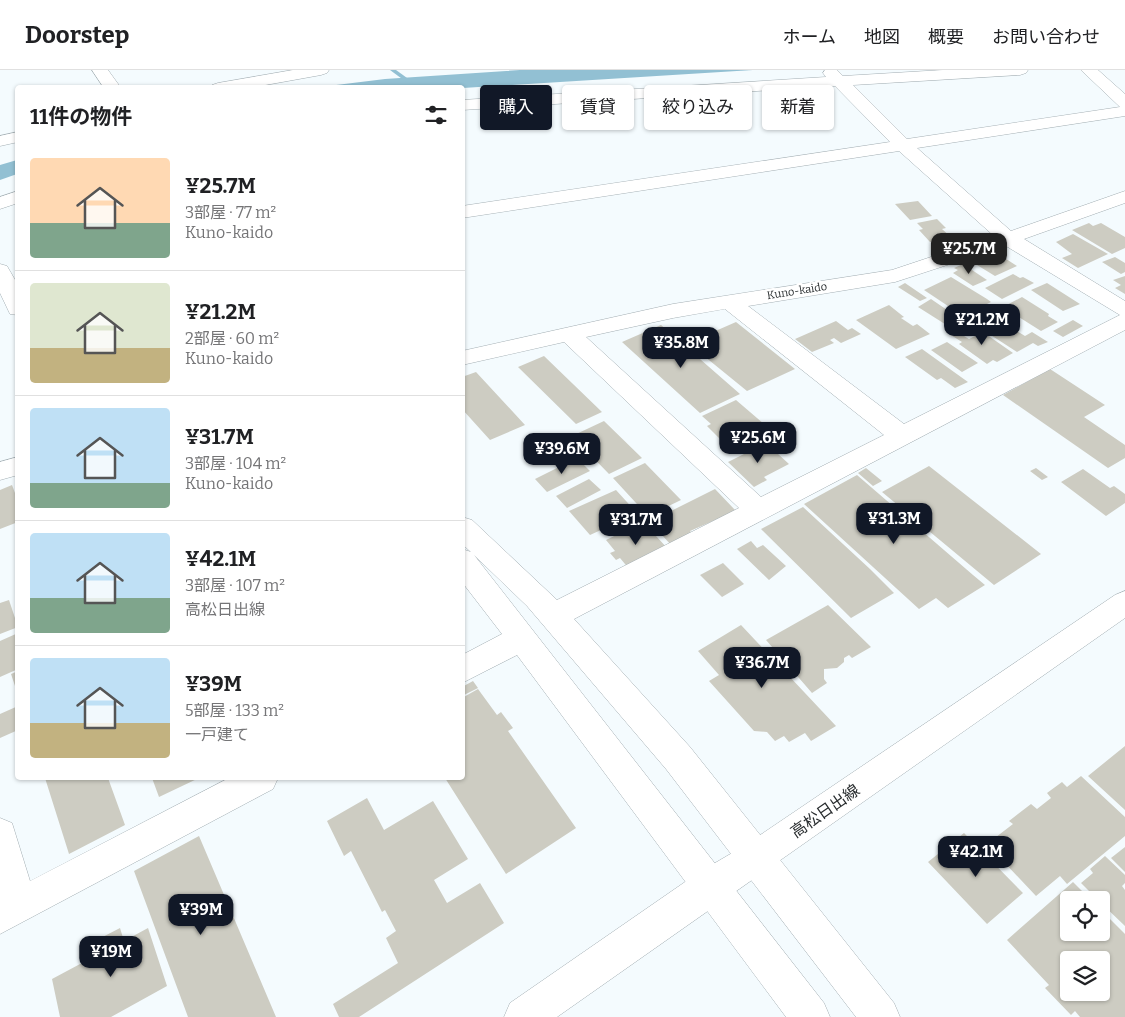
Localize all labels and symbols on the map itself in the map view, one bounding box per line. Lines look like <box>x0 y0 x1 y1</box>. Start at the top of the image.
pin: ¥25.7M <box>928 232 1010 275</box>
street label: Kuno-kaido <box>766 280 828 302</box>
pin: ¥21.2M <box>941 304 1023 346</box>
pin: ¥35.8M <box>640 326 722 369</box>
pin: ¥25.6M <box>717 422 799 464</box>
pin: ¥39.6M <box>521 432 603 475</box>
pin: ¥31.3M <box>853 502 935 545</box>
pin: ¥31.7M <box>595 504 677 546</box>
pin: ¥36.7M <box>721 646 803 689</box>
street label: 高松日出線 <box>787 780 863 842</box>
pin: ¥42.1M <box>935 836 1017 878</box>
pin: ¥39M <box>171 894 231 936</box>
pin: ¥19M <box>81 936 141 978</box>

